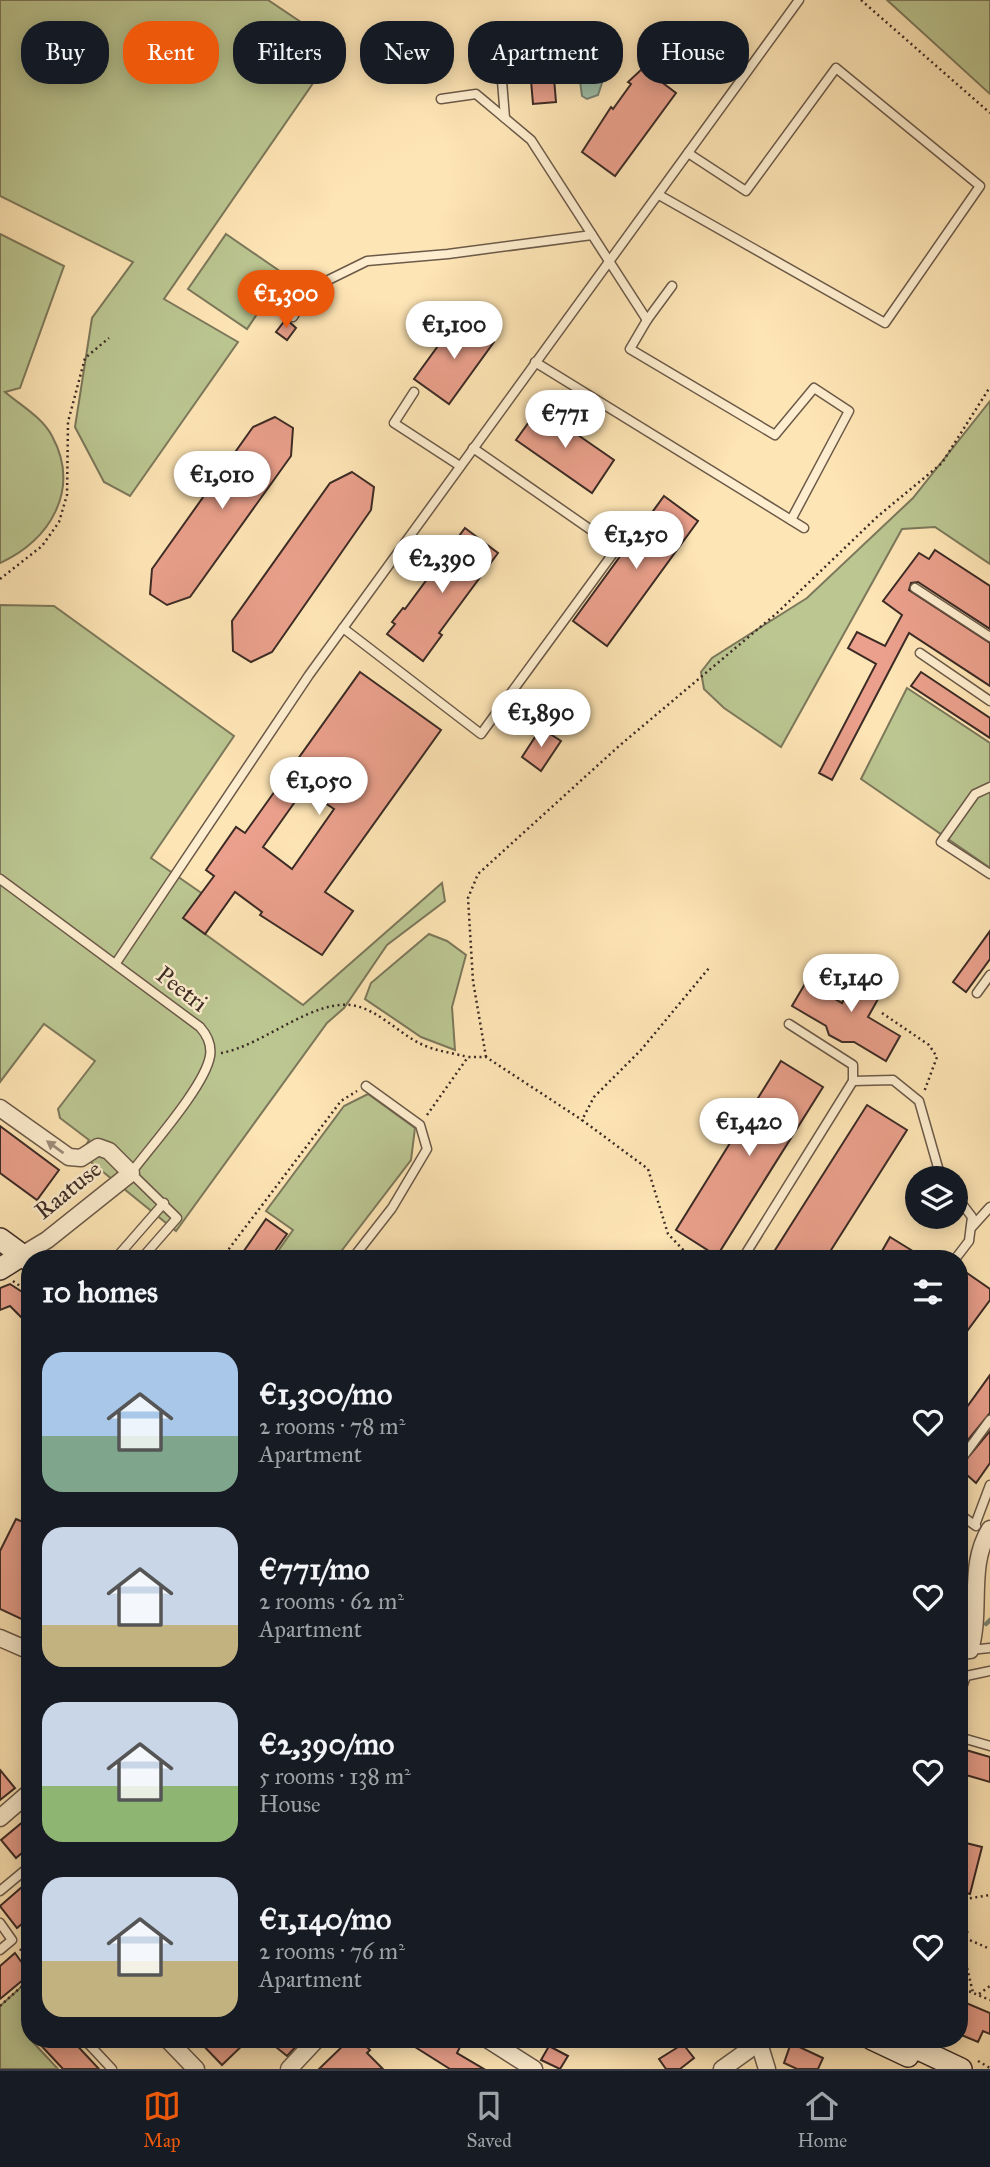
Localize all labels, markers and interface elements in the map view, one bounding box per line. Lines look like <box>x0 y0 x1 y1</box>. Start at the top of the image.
chip: Buy <box>21 21 109 84</box>
chip: Rent <box>123 21 219 84</box>
chip: Filters <box>233 21 346 84</box>
chip: New <box>360 21 454 84</box>
chip: Apartment <box>468 21 623 84</box>
chip: House <box>637 21 749 84</box>
pin: €1,300 <box>229 270 343 330</box>
text: €1,300 <box>254 279 318 307</box>
pin: €1,100 <box>397 302 511 361</box>
text: €1,100 <box>422 310 486 338</box>
pin: €771 <box>524 391 606 450</box>
text: €771 <box>541 399 589 427</box>
pin: €1,010 <box>165 452 279 511</box>
text: €1,010 <box>190 460 254 488</box>
pin: €1,250 <box>579 512 693 571</box>
text: €1,250 <box>604 520 668 548</box>
pin: €2,390 <box>385 536 499 595</box>
text: €2,390 <box>409 544 475 572</box>
pin: €1,890 <box>484 690 598 749</box>
text: €1,890 <box>508 698 574 726</box>
pin: €1,050 <box>262 758 376 817</box>
text: €1,050 <box>286 766 352 794</box>
pin: €1,140 <box>794 954 908 1014</box>
street label: Peetri <box>150 960 214 1019</box>
text: €1,140 <box>819 963 883 991</box>
pin: €1,420 <box>692 1098 806 1158</box>
text: €1,420 <box>716 1107 782 1135</box>
one-way arrow <box>46 1140 64 1154</box>
street label: Raatuse <box>29 1154 107 1226</box>
map controls <box>905 1166 968 1229</box>
button: layers <box>905 1166 968 1229</box>
icon: filters <box>909 1273 947 1311</box>
text: 10 homes <box>42 1274 158 1310</box>
text: €1,300/mo <box>259 1376 392 1412</box>
icon: home <box>98 1380 182 1464</box>
icon: heart <box>909 1403 947 1441</box>
text: 2 rooms · 78 m² <box>259 1412 405 1440</box>
text: Apartment <box>259 1440 362 1468</box>
text: €771/mo <box>259 1551 370 1587</box>
icon: home <box>98 1555 182 1639</box>
icon: heart <box>909 1578 947 1616</box>
text: 2 rooms · 62 m² <box>259 1587 404 1615</box>
text: Apartment <box>259 1615 362 1643</box>
text: €2,390/mo <box>259 1726 394 1762</box>
icon: home <box>98 1730 182 1814</box>
icon: heart <box>909 1753 947 1791</box>
text: 5 rooms · 138 m² <box>259 1762 411 1790</box>
text: House <box>259 1790 321 1818</box>
text: €1,140/mo <box>259 1901 391 1937</box>
icon: home <box>98 1905 182 1989</box>
icon: heart <box>909 1928 947 1966</box>
text: 2 rooms · 76 m² <box>259 1937 405 1965</box>
text: Apartment <box>259 1965 362 1993</box>
tab: Map <box>143 2087 181 2152</box>
tab: Saved <box>467 2087 512 2152</box>
tab: Home <box>797 2087 847 2152</box>

